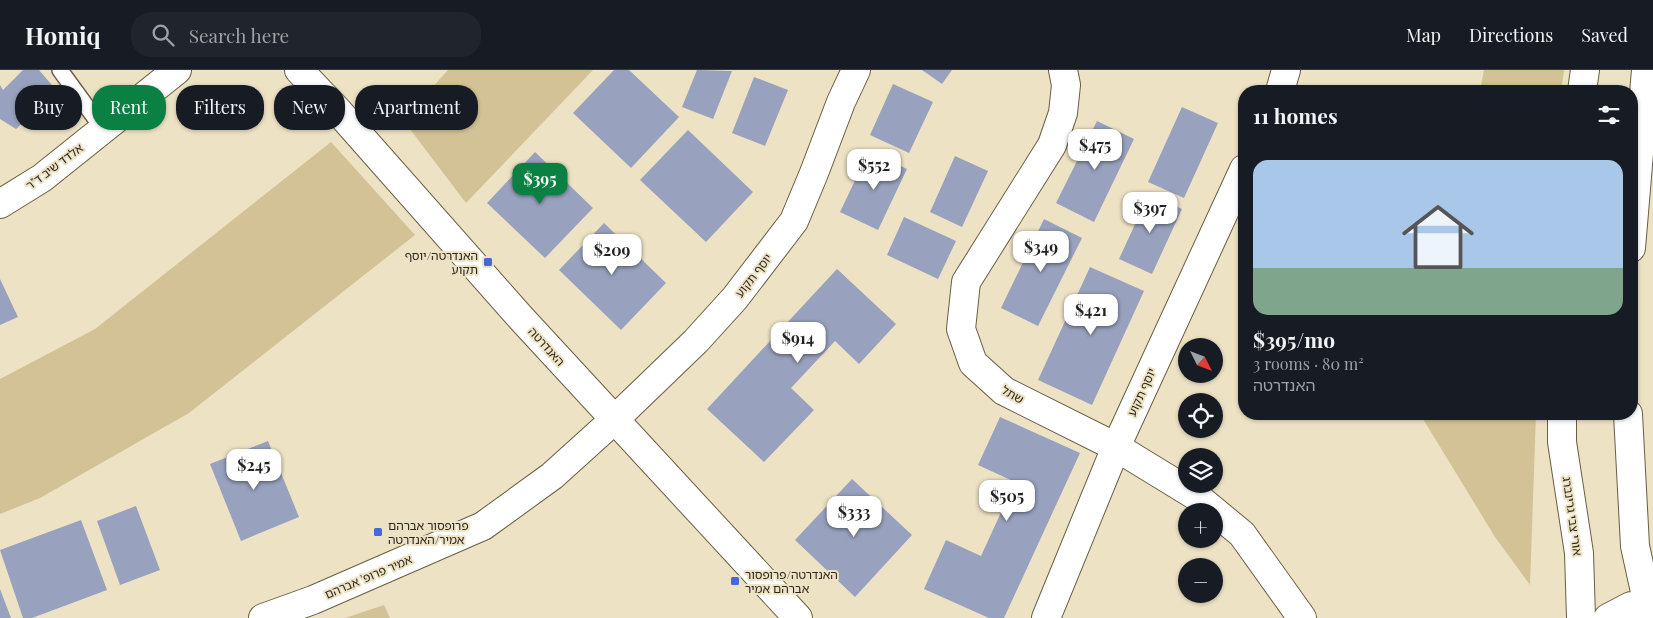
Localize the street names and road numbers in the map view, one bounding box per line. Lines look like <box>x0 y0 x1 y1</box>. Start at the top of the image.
street label: אלדד שיב ד"ר <box>22 139 86 193</box>
street label: יוסף תקוע <box>731 250 775 300</box>
street label: האנדרטה <box>525 323 569 369</box>
street label: יוסף תקוע <box>1123 365 1159 419</box>
street label: שתל <box>999 381 1027 407</box>
street label: אורי צבי גרינברג <box>1560 475 1587 557</box>
street label: אמיר פרופ' אברהם <box>322 550 415 602</box>

